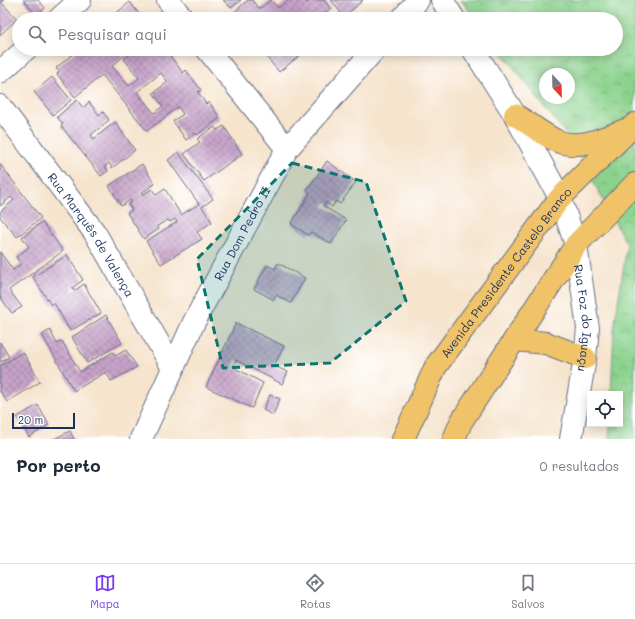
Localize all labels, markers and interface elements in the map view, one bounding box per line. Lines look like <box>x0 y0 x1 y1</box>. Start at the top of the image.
search box <box>12 12 623 56</box>
icon: search <box>26 23 48 45</box>
text: Pesquisar aqui <box>58 24 167 44</box>
north arrow <box>539 68 575 104</box>
street label: Rua Marquês de Valença <box>44 169 138 300</box>
street label: Avenida Presidente Castelo Branco <box>437 183 575 361</box>
street label: Rua Dom Pedro II <box>210 184 273 283</box>
street label: Rua Foz do Iguaçu <box>571 263 596 373</box>
map controls <box>587 391 623 427</box>
button: locate <box>587 391 623 427</box>
scale bar <box>12 411 75 430</box>
text: 20 m <box>18 412 43 427</box>
text: Por perto <box>16 454 100 476</box>
text: 0 resultados <box>539 457 619 474</box>
tab: Mapa <box>90 572 120 611</box>
tab: Rotas <box>300 572 331 611</box>
tab: Salvos <box>511 572 545 611</box>

